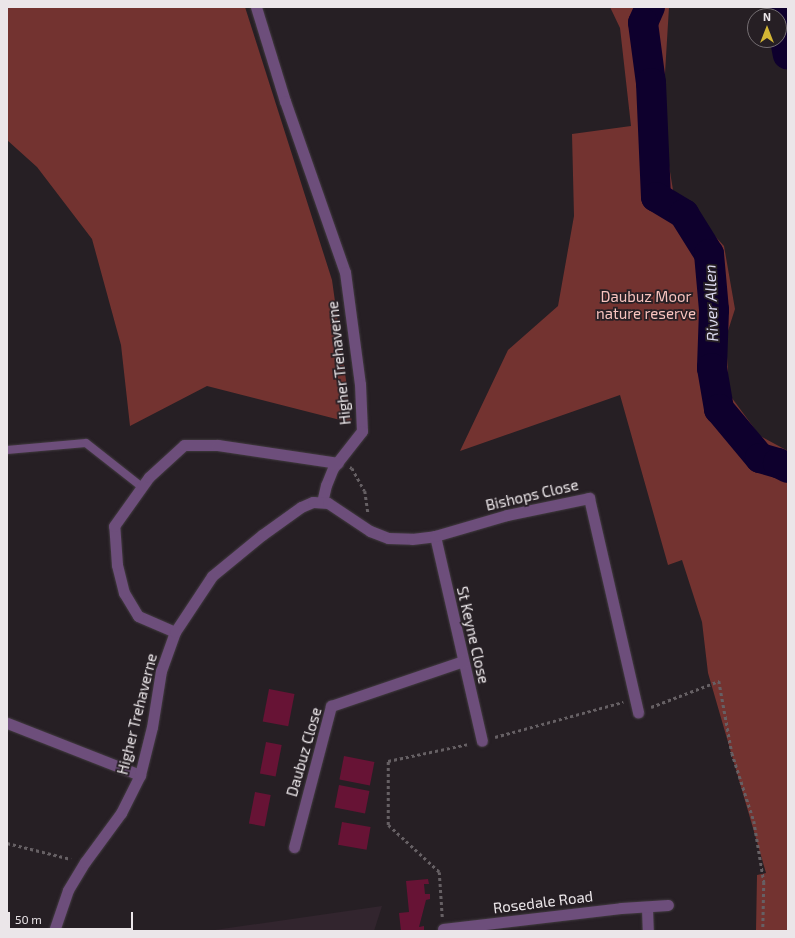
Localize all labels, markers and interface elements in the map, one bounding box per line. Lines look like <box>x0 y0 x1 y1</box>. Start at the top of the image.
north arrow <box>747 8 787 48</box>
text: N <box>763 10 771 23</box>
water label: River Allen <box>700 264 722 342</box>
park label: Daubuz Moor nature reserve <box>596 287 696 322</box>
street label: Higher Trehaverne <box>324 300 354 426</box>
street label: Bishops Close <box>484 476 580 514</box>
street label: St Keyne Close <box>453 585 493 685</box>
street label: Higher Trehaverne <box>113 651 161 777</box>
street label: Daubuz Close <box>283 705 325 799</box>
street label: Rosedale Road <box>492 887 594 917</box>
scale bar <box>10 904 135 930</box>
text: 50 m <box>15 912 42 926</box>

